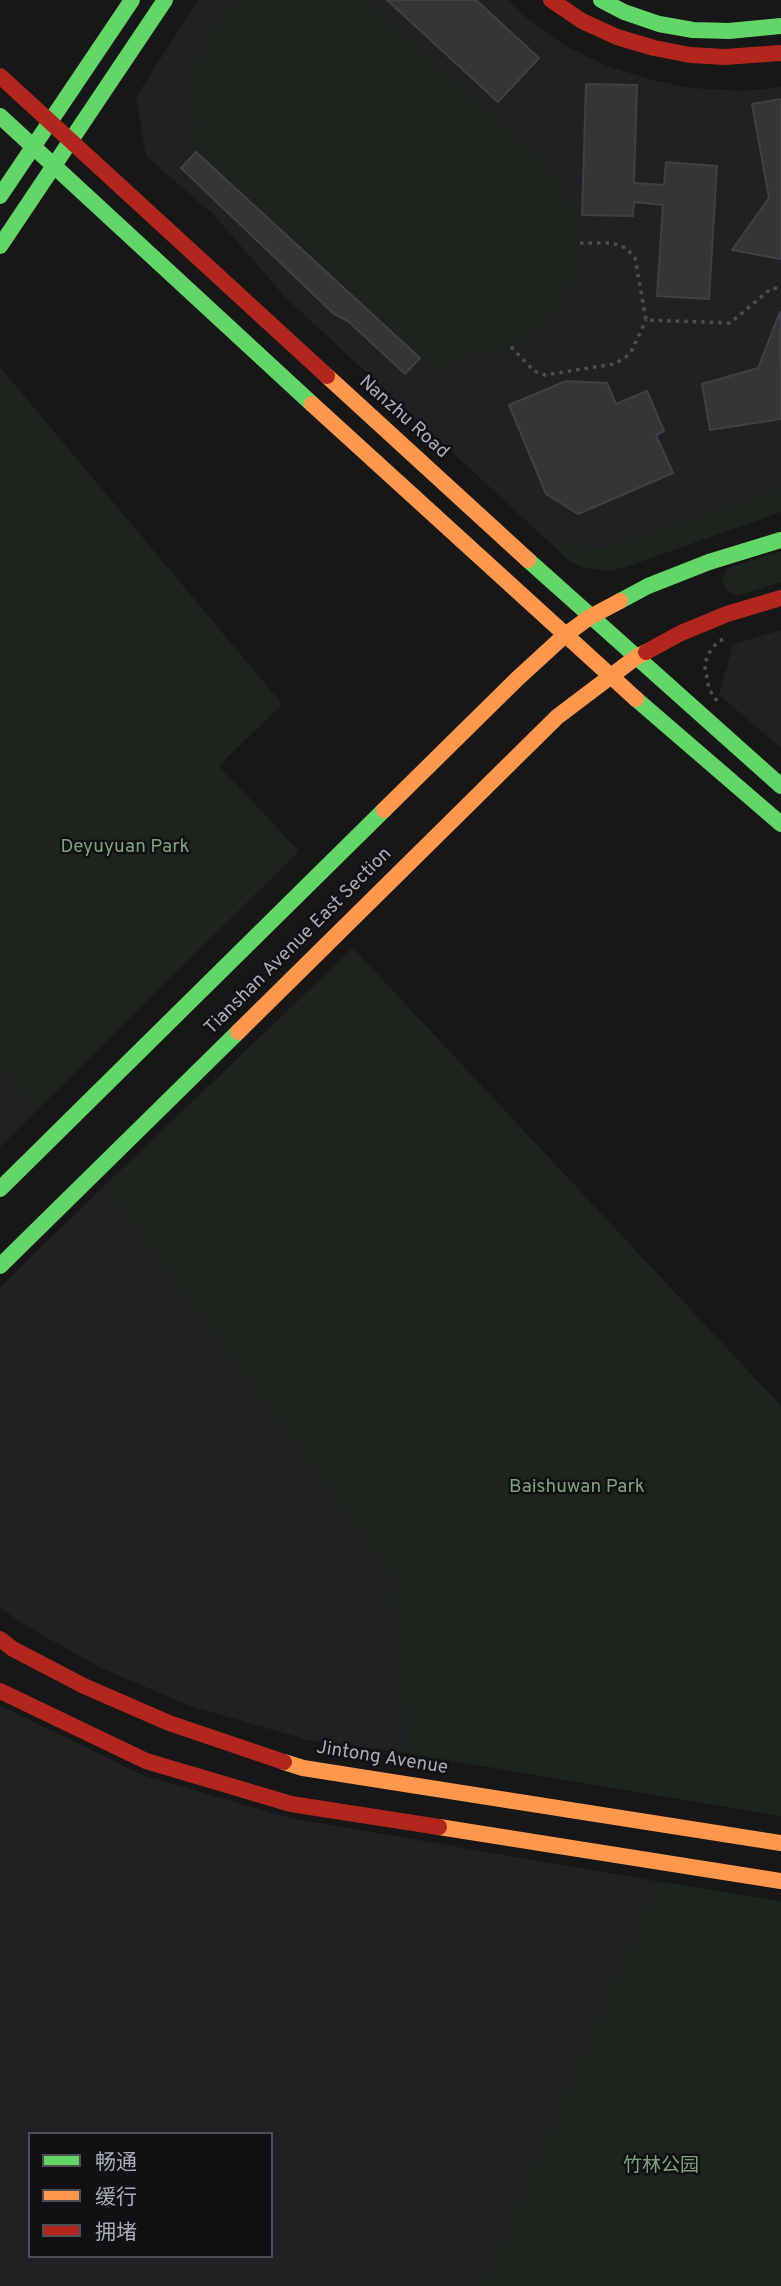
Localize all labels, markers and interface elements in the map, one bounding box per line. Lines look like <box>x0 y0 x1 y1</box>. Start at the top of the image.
street label: Nanzhu Road <box>353 372 453 464</box>
park label: Deyuyuan Park <box>60 837 190 859</box>
street label: Tianshan Avenue East Section <box>201 844 397 1040</box>
park label: Baishuwan Park <box>509 1477 645 1499</box>
street label: Jintong Avenue <box>315 1737 449 1781</box>
legend <box>28 2132 273 2258</box>
text: 畅通 <box>95 2150 137 2177</box>
park label: 竹林公园 <box>623 2156 699 2178</box>
text: 缓行 <box>95 2185 137 2212</box>
text: 拥堵 <box>95 2220 137 2247</box>

